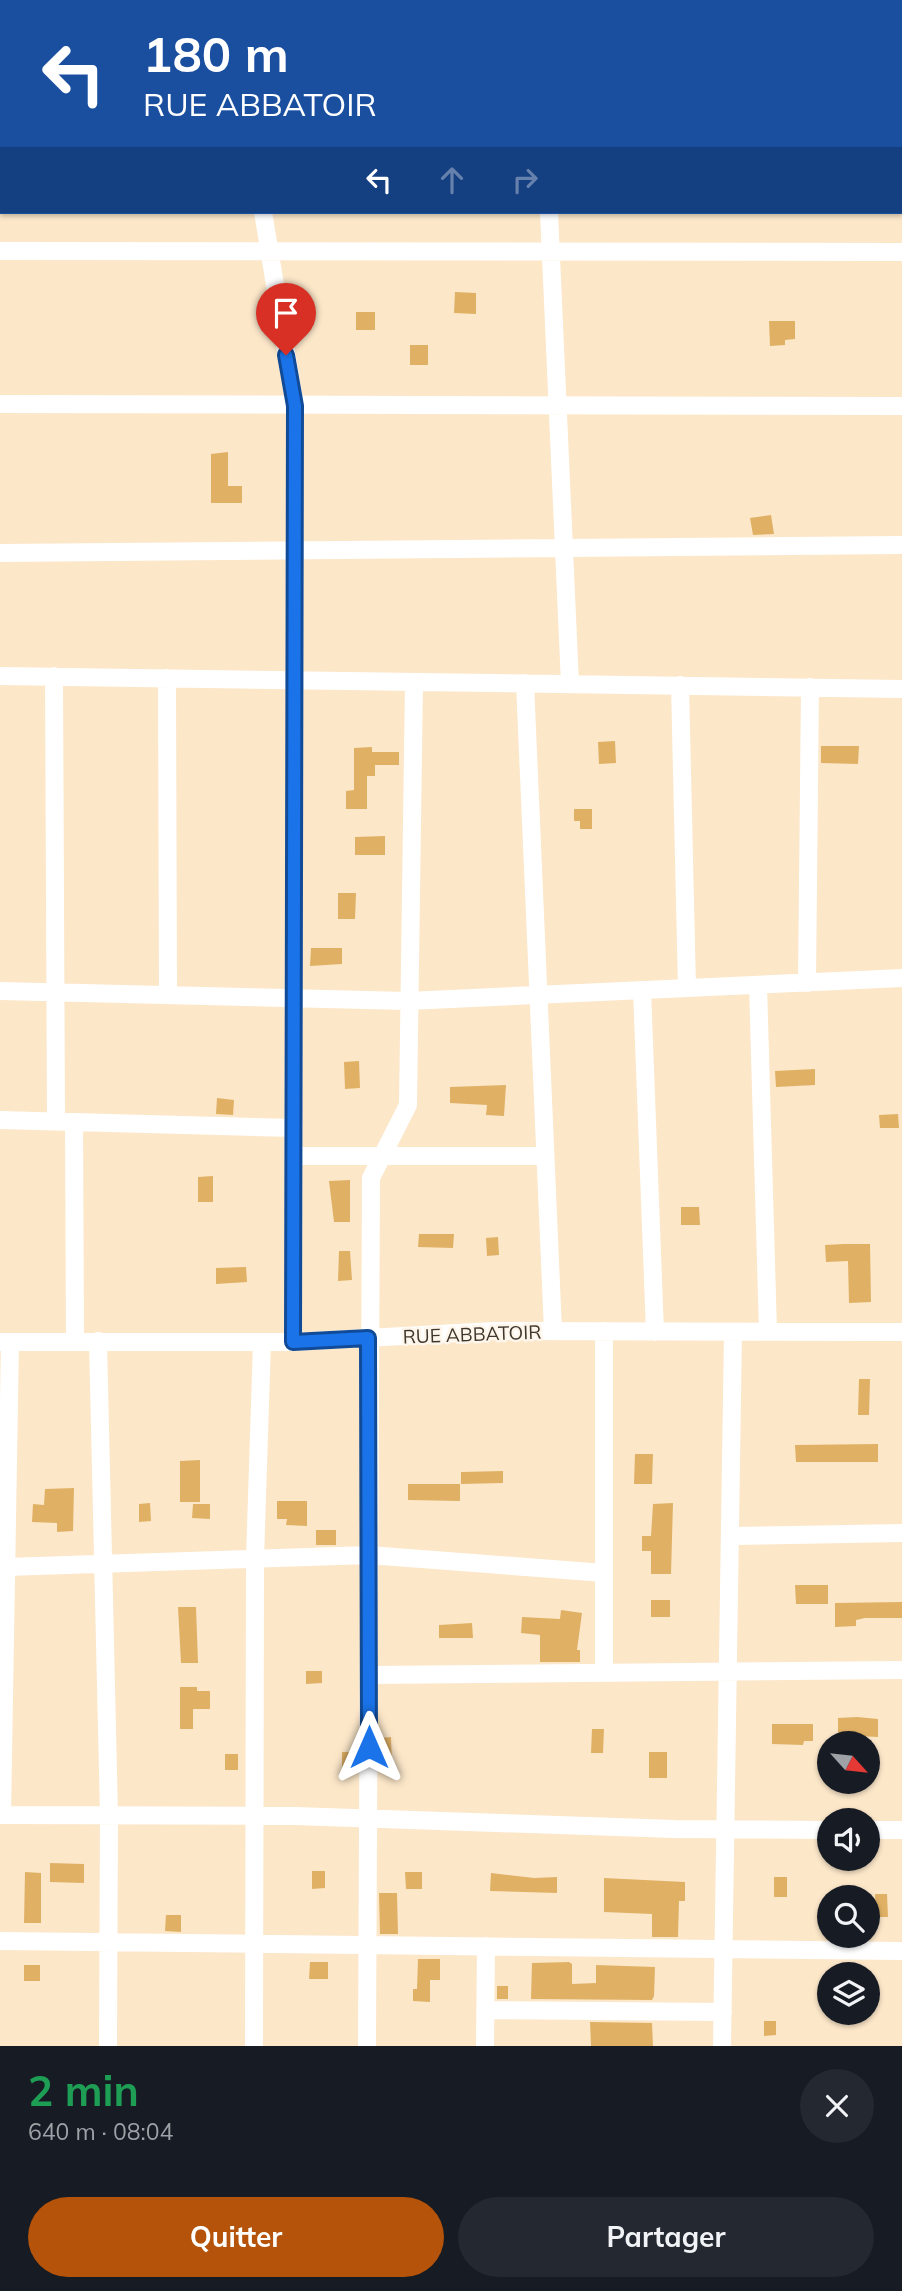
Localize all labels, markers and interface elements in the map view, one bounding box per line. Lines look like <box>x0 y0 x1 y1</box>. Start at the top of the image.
text: 180 m <box>143 23 289 84</box>
icon: left <box>28 28 119 119</box>
text: RUE ABBATOIR <box>143 84 377 124</box>
icon: left <box>360 161 398 199</box>
icon: ahead <box>433 161 471 199</box>
icon: right <box>506 161 544 199</box>
pin <box>256 283 316 355</box>
icon: arrive <box>267 294 305 332</box>
street label: RUE ABBATOIR <box>402 1320 542 1348</box>
position arrow <box>332 1710 406 1784</box>
north arrow <box>817 1731 880 1794</box>
map controls <box>817 1731 880 2025</box>
button: sound <box>817 1808 880 1871</box>
button: search <box>817 1885 880 1948</box>
button: layers <box>817 1962 880 2025</box>
text: 2 min <box>28 2064 139 2117</box>
button: close <box>800 2069 874 2143</box>
text: 640 m · 08:04 <box>28 2117 173 2146</box>
button: Quitter <box>28 2197 444 2277</box>
button: Partager <box>458 2197 874 2277</box>

